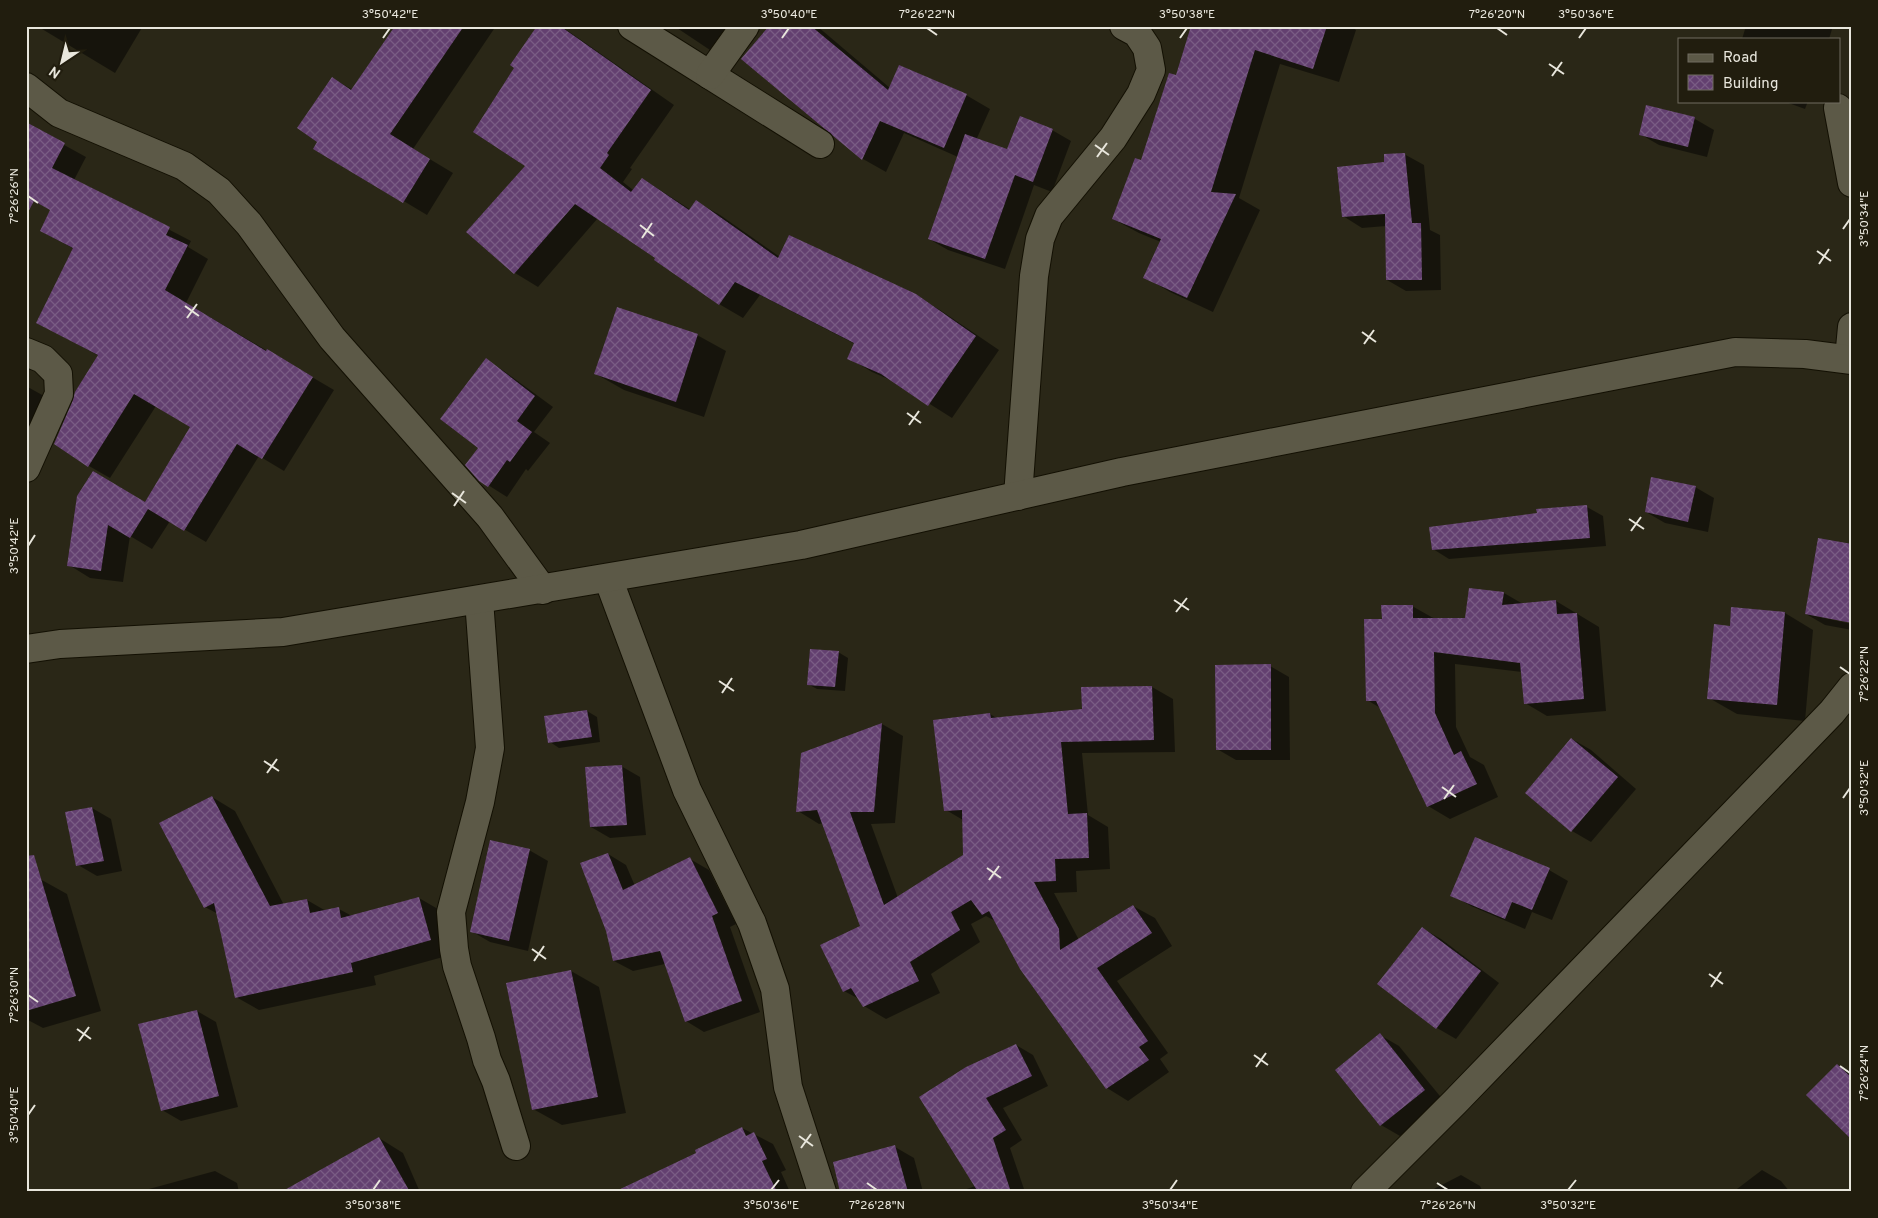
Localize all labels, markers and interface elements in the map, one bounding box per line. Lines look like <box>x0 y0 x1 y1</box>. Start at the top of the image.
text: 3°50'42"E <box>362 7 418 23</box>
text: 3°50'40"E <box>760 7 818 23</box>
text: 7°26'22"N <box>899 7 955 23</box>
text: 3°50'38"E <box>1159 7 1215 23</box>
text: 7°26'20"N <box>1469 7 1525 23</box>
text: 3°50'36"E <box>1558 7 1614 23</box>
north arrow <box>38 38 88 88</box>
legend <box>1678 38 1840 102</box>
text: Road <box>1723 49 1758 68</box>
text: N <box>46 62 64 81</box>
text: Building <box>1723 75 1778 94</box>
text: 7°26'26"N <box>7 168 23 224</box>
text: 3°50'34"E <box>1857 191 1873 247</box>
text: 3°50'42"E <box>7 518 23 574</box>
text: 7°26'22"N <box>1857 646 1873 702</box>
text: 3°50'32"E <box>1857 760 1873 816</box>
text: 7°26'30"N <box>7 967 23 1023</box>
text: 7°26'24"N <box>1857 1045 1873 1101</box>
text: 3°50'40"E <box>7 1086 23 1144</box>
text: 3°50'38"E <box>345 1198 401 1214</box>
text: 3°50'36"E <box>743 1198 799 1214</box>
text: 7°26'28"N <box>849 1198 905 1214</box>
text: 3°50'34"E <box>1142 1198 1198 1214</box>
text: 7°26'26"N <box>1420 1198 1476 1214</box>
text: 3°50'32"E <box>1540 1198 1596 1214</box>

